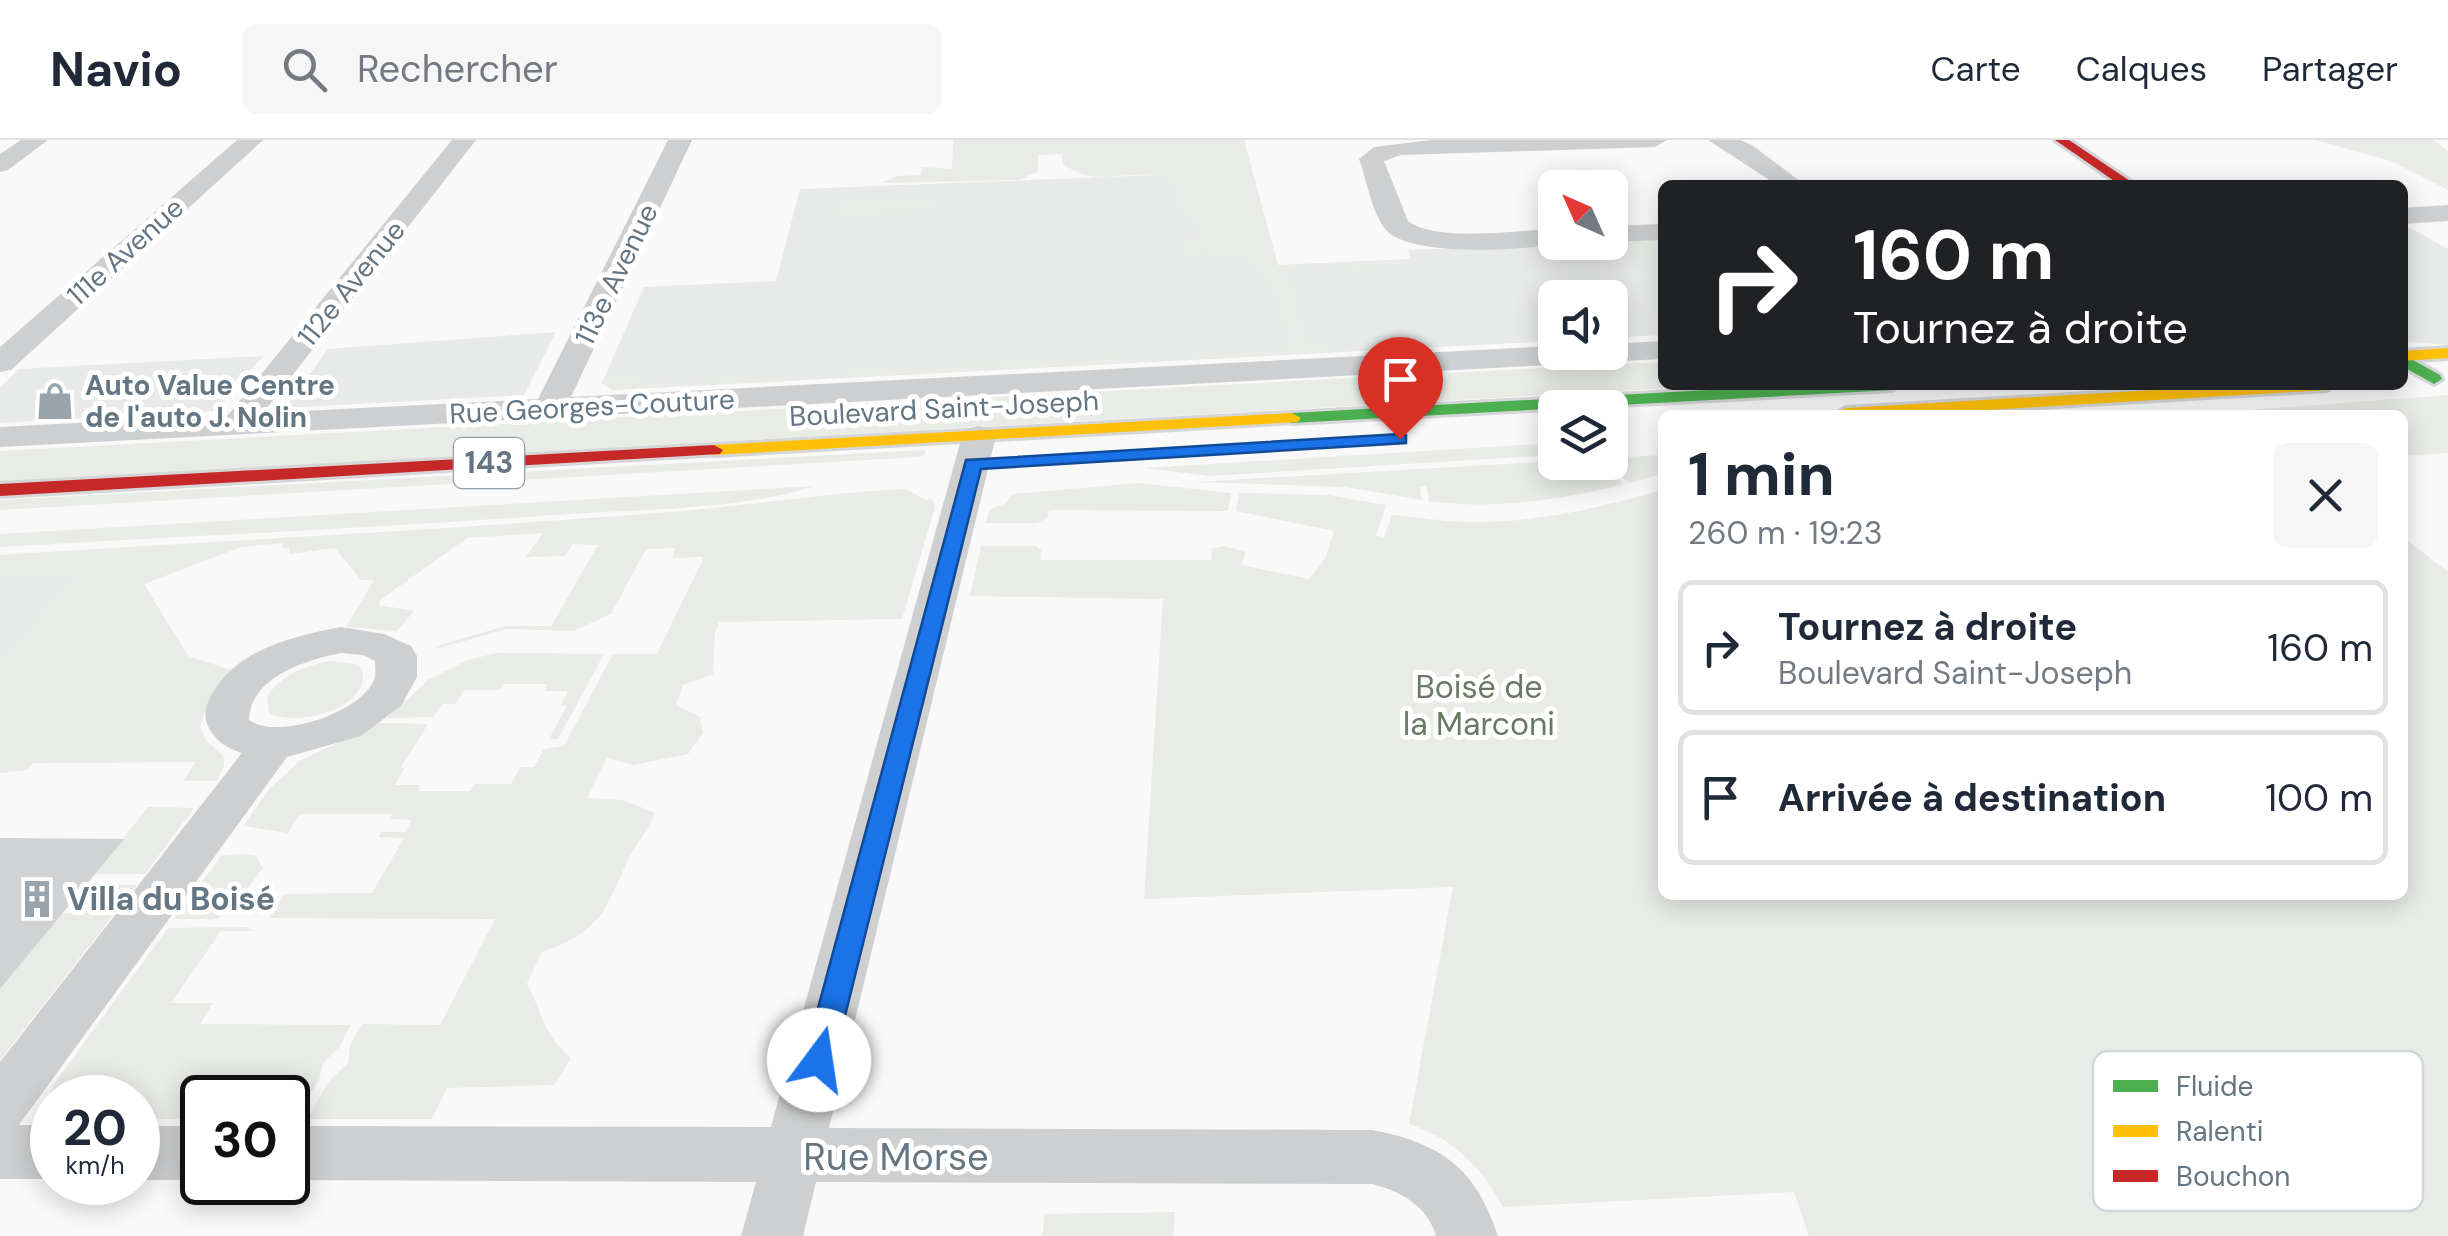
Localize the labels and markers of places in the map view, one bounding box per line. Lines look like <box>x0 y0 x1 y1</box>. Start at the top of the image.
pin <box>1358 337 1443 440</box>
place label: Auto Value Centre de l'auto J. Nolin <box>85 367 335 436</box>
shop icon: Auto Value Centre de l'auto J. Nolin <box>34 380 76 422</box>
building icon: Villa du Boisé <box>16 878 58 920</box>
place label: Villa du Boisé <box>67 878 275 920</box>

